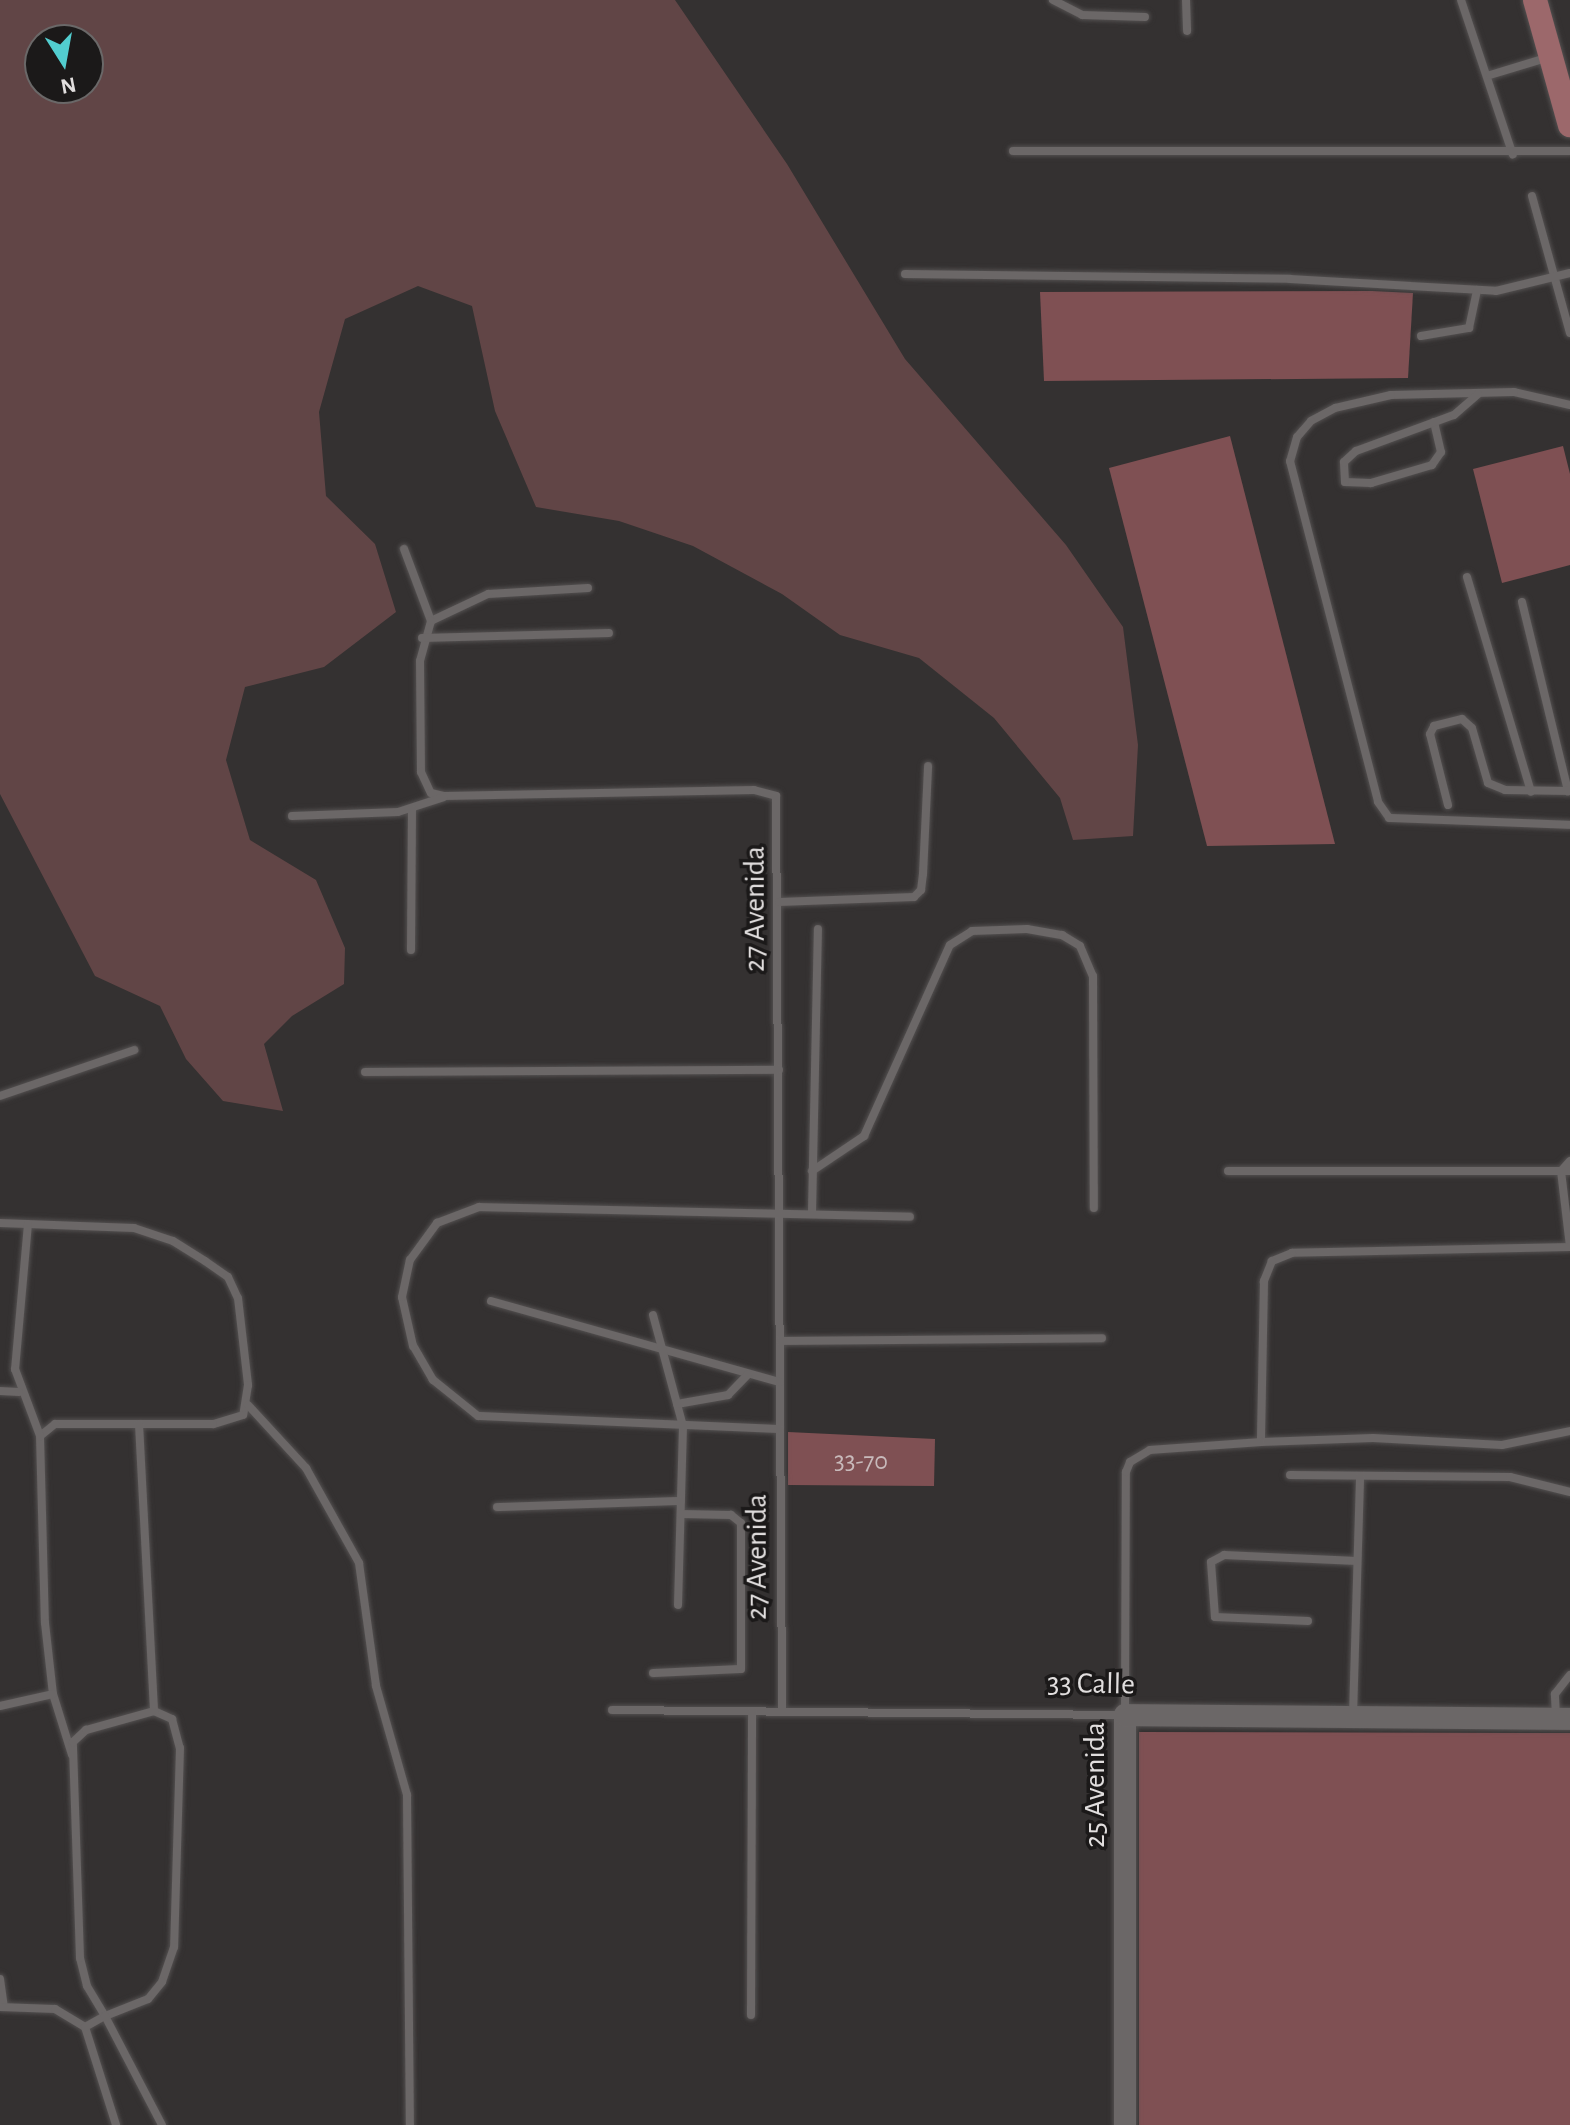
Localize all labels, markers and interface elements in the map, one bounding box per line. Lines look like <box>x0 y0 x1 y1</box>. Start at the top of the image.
north arrow <box>24 24 104 104</box>
text: N <box>59 73 78 98</box>
street label: 27 Avenida <box>737 846 773 972</box>
house number: 33-70 <box>834 1446 888 1478</box>
street label: 27 Avenida <box>739 1494 775 1620</box>
street label: 33 Calle <box>1047 1665 1135 1703</box>
street label: 25 Avenida <box>1077 1722 1113 1848</box>

